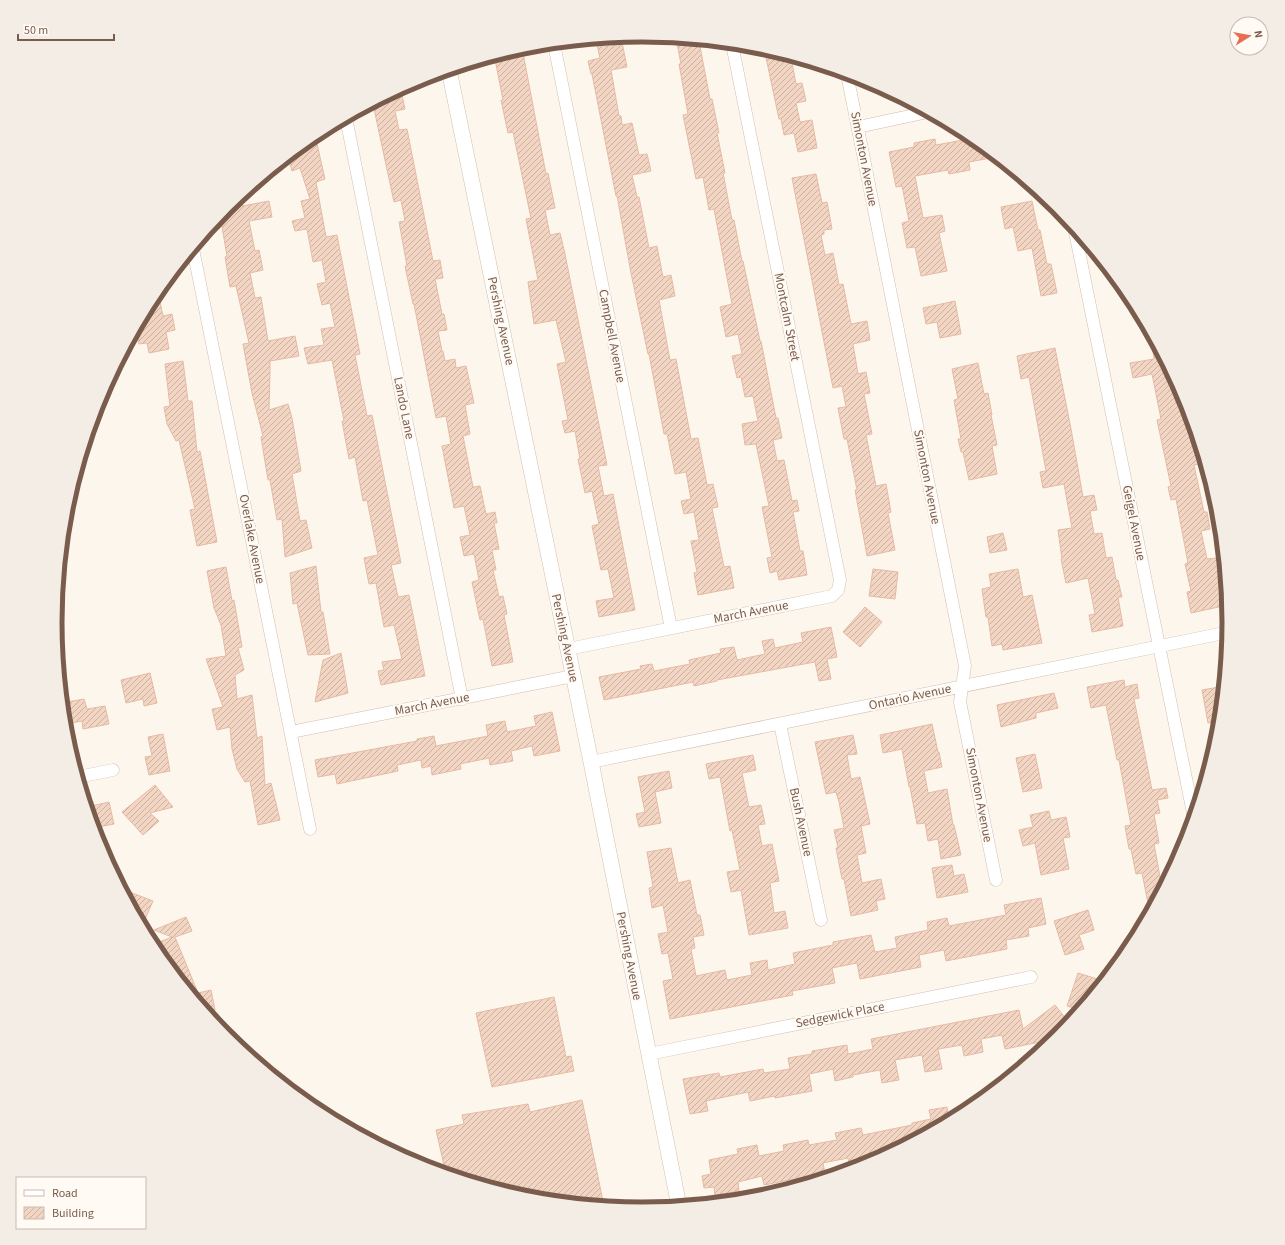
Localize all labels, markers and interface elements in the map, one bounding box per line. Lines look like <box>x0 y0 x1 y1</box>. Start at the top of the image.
scale bar <box>18 16 114 42</box>
north arrow <box>1229 16 1269 56</box>
text: 50 m <box>24 22 48 39</box>
text: N <box>1250 29 1266 39</box>
street label: Simonton Avenue <box>846 110 882 208</box>
street label: Montcalm Street <box>770 271 804 363</box>
street label: Pershing Avenue <box>483 275 519 367</box>
street label: Campbell Avenue <box>594 288 630 384</box>
street label: Lando Lane <box>389 375 419 441</box>
street label: Simonton Avenue <box>909 428 945 526</box>
street label: Geigel Avenue <box>1118 484 1150 562</box>
street label: Overlake Avenue <box>235 493 269 585</box>
street label: Pershing Avenue <box>547 592 583 684</box>
street label: March Avenue <box>712 596 790 628</box>
street label: Ontario Avenue <box>867 679 953 715</box>
street label: March Avenue <box>393 688 471 720</box>
street label: Simonton Avenue <box>961 746 997 844</box>
street label: Bush Avenue <box>785 786 817 858</box>
street label: Pershing Avenue <box>612 910 646 1002</box>
street label: Sedgewick Place <box>794 998 886 1032</box>
legend <box>16 1177 146 1229</box>
text: Road <box>52 1185 78 1202</box>
text: Building <box>52 1205 94 1222</box>

